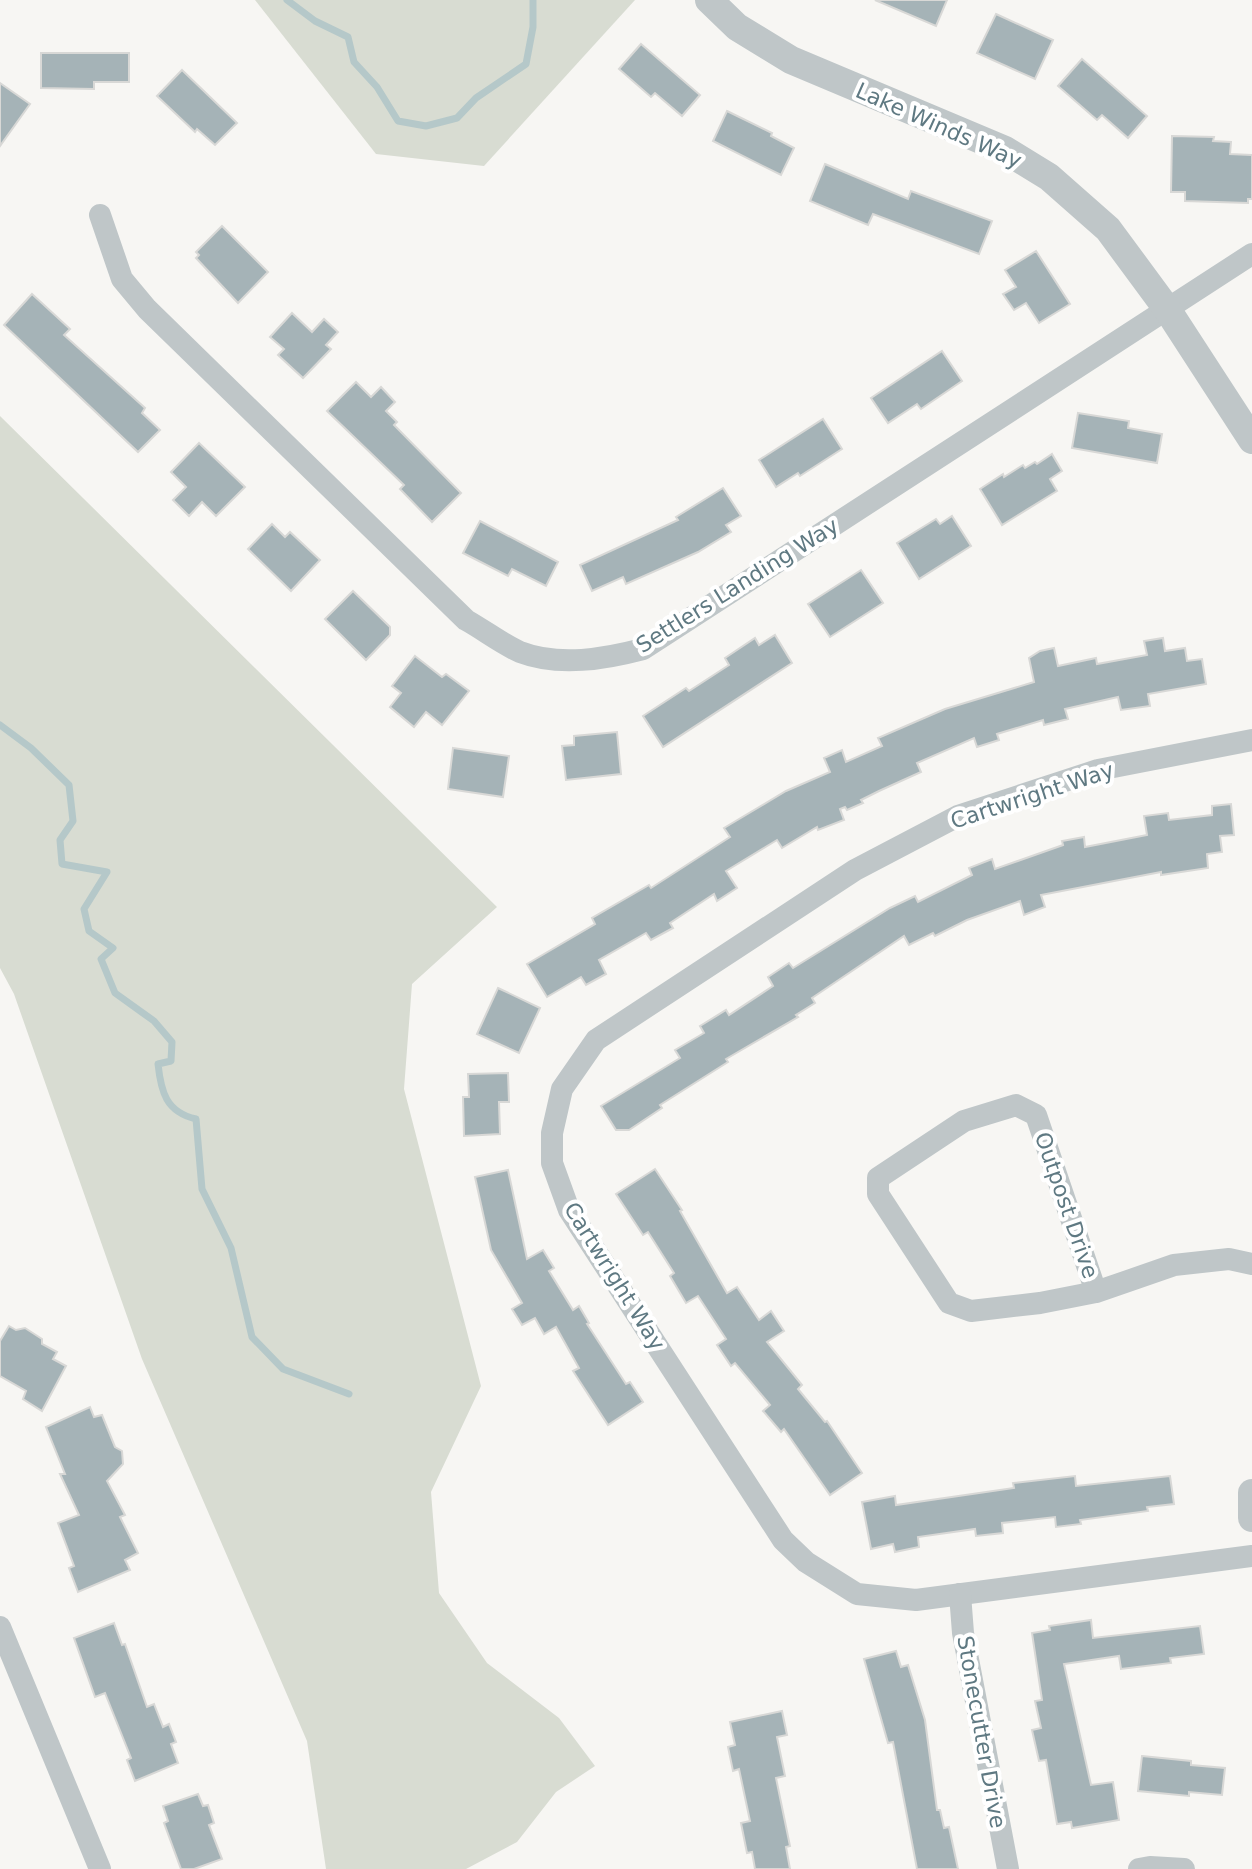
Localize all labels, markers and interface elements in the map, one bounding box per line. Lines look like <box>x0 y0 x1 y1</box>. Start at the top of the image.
street label: Lake Winds Way <box>852 78 1026 173</box>
street label: Settlers Landing Way <box>632 513 843 658</box>
street label: Cartwright Way <box>947 757 1117 834</box>
street label: Outpost Drive <box>1030 1129 1103 1282</box>
street label: Cartwright Way <box>559 1198 670 1355</box>
street label: Stonecutter Drive <box>952 1634 1011 1830</box>

